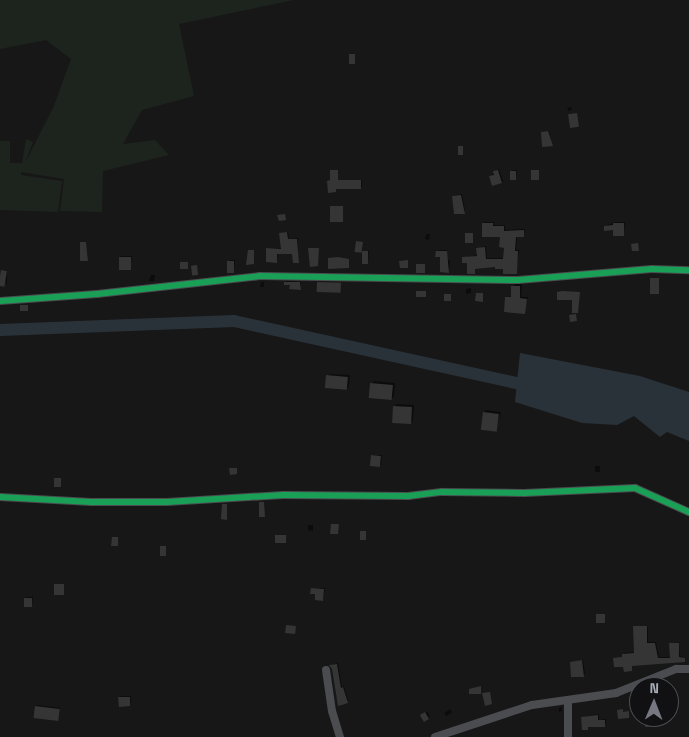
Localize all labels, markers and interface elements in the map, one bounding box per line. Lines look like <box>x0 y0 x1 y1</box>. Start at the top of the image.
north arrow <box>629 677 679 727</box>
text: N <box>649 679 659 697</box>

